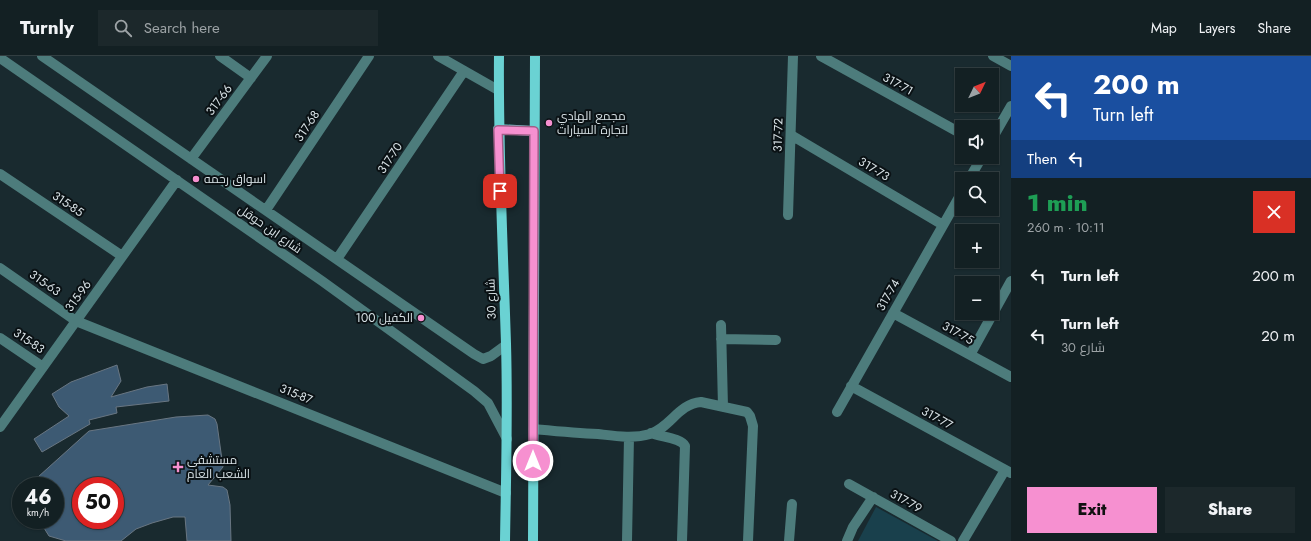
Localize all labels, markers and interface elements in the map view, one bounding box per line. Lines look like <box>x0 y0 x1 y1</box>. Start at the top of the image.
search box <box>98 10 378 46</box>
text: Turnly <box>20 14 74 41</box>
icon: search <box>112 17 134 39</box>
text: Search here <box>144 17 220 39</box>
text: Map <box>1151 18 1177 38</box>
text: Layers <box>1199 18 1235 38</box>
text: Share <box>1257 18 1291 38</box>
text: 200 m <box>1093 64 1180 105</box>
street label: 317-71 <box>879 68 917 100</box>
north arrow <box>955 68 999 112</box>
map controls <box>955 68 999 320</box>
icon: left <box>1027 72 1079 124</box>
street label: 317-66 <box>201 81 237 119</box>
text: Turn left <box>1093 102 1153 128</box>
street label: 317-68 <box>290 107 324 145</box>
place label: مجمع الهادي لتجارة السيارات <box>557 107 628 139</box>
marker: مجمع الهادي لتجارة السيارات <box>544 118 554 128</box>
street label: 317-72 <box>768 118 788 152</box>
button: sound <box>955 120 999 164</box>
street label: 317-70 <box>373 139 407 177</box>
text: Then <box>1027 148 1057 170</box>
icon: left <box>1065 148 1087 170</box>
street label: 317-73 <box>855 153 893 186</box>
place label: اسواق رحمه <box>204 170 266 188</box>
button: search <box>955 172 999 216</box>
marker: اسواق رحمه <box>191 174 201 184</box>
pin <box>483 174 517 208</box>
icon: arrive <box>489 180 511 202</box>
text: 1 min <box>1027 185 1088 220</box>
street label: 315-85 <box>49 187 88 221</box>
button: close <box>1253 191 1295 233</box>
street label: شارع ابن حوقل <box>234 200 306 258</box>
text: 260 m · 10:11 <box>1027 218 1105 237</box>
button: + <box>955 224 999 268</box>
icon: left <box>1027 265 1049 287</box>
text: Turn left <box>1061 265 1119 287</box>
text: 200 m <box>1252 265 1295 287</box>
street label: 315-63 <box>26 266 65 301</box>
street label: 315-96 <box>60 276 96 315</box>
street label: 317-74 <box>872 276 904 314</box>
button: − <box>955 276 999 320</box>
street label: شارع 30 <box>481 278 501 320</box>
place label: الكفيل 100 <box>356 309 413 327</box>
marker: الكفيل 100 <box>416 313 426 323</box>
text: Turn left <box>1061 313 1119 335</box>
street label: 317-75 <box>939 317 977 349</box>
street label: 315-83 <box>10 324 49 358</box>
icon: left <box>1027 325 1049 347</box>
text: 20 m <box>1261 325 1295 347</box>
text: شارع 30 <box>1061 338 1105 357</box>
street label: 315-87 <box>277 379 316 409</box>
street label: 317-77 <box>918 402 957 434</box>
position arrow <box>512 440 554 482</box>
place label: مستشفى الشعب العام <box>187 451 250 483</box>
marker: مستشفى الشعب العام <box>172 461 184 473</box>
speed limit sign: 50 <box>72 477 124 529</box>
text: 46 <box>24 483 52 512</box>
street label: 317-79 <box>887 485 925 517</box>
button: Exit <box>1027 487 1157 533</box>
button: Share <box>1165 487 1295 533</box>
text: km/h <box>27 505 49 520</box>

